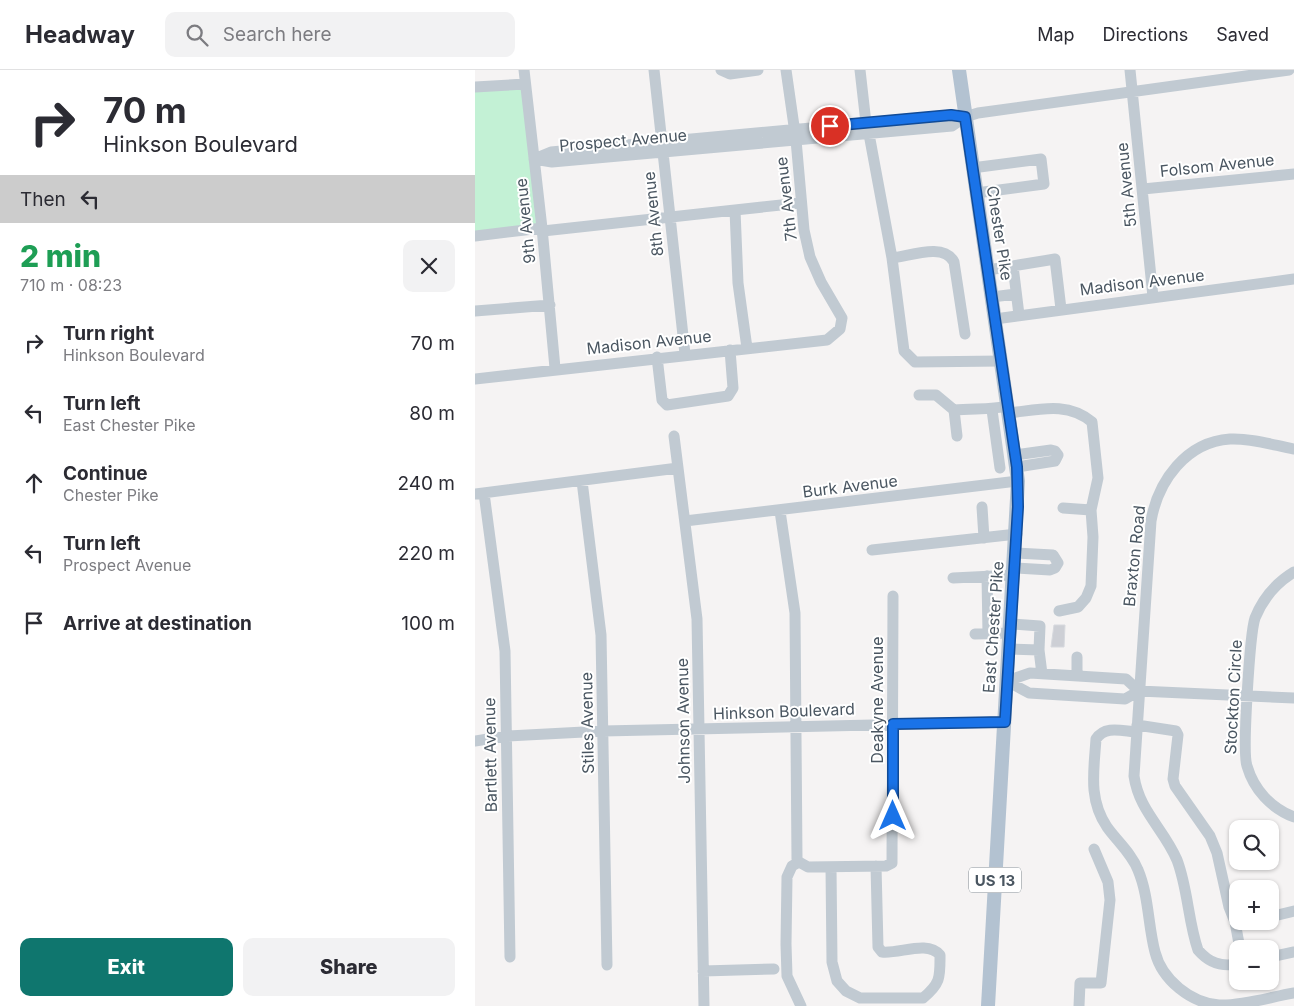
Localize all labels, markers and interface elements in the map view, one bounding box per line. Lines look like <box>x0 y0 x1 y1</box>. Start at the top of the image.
search box <box>165 12 515 57</box>
text: Headway <box>25 20 135 49</box>
icon: search <box>183 21 211 49</box>
text: Search here <box>223 23 331 46</box>
text: Map <box>1037 24 1075 45</box>
text: Directions <box>1103 24 1188 45</box>
text: Saved <box>1216 24 1269 45</box>
text: 70 m <box>103 89 187 131</box>
icon: right <box>20 90 85 155</box>
pin <box>809 105 851 147</box>
icon: arrive <box>816 112 844 140</box>
street label: Prospect Avenue <box>558 124 688 156</box>
text: Hinkson Boulevard <box>103 131 298 157</box>
street label: 5th Avenue <box>1112 142 1140 228</box>
street label: Folsom Avenue <box>1159 149 1275 181</box>
street label: 7th Avenue <box>771 156 801 242</box>
street label: 8th Avenue <box>639 171 667 257</box>
street label: 9th Avenue <box>511 177 539 265</box>
street label: Chester Pike <box>983 184 1017 282</box>
icon: left <box>76 185 104 213</box>
text: Then <box>20 188 66 211</box>
text: 2 min <box>20 238 101 274</box>
button: close <box>403 240 455 292</box>
street label: Madison Avenue <box>1079 264 1205 300</box>
text: 710 m · 08:23 <box>20 275 122 295</box>
text: Turn right <box>63 322 154 345</box>
street label: Madison Avenue <box>586 326 712 358</box>
icon: right <box>20 329 48 357</box>
text: 70 m <box>411 332 455 355</box>
text: Hinkson Boulevard <box>63 345 205 365</box>
text: Turn left <box>63 392 141 415</box>
icon: left <box>20 399 48 427</box>
text: 80 m <box>409 402 455 425</box>
text: East Chester Pike <box>63 415 195 435</box>
text: Continue <box>63 462 148 485</box>
icon: ahead <box>20 469 48 497</box>
street label: Burk Avenue <box>801 470 899 502</box>
text: 240 m <box>397 472 455 495</box>
text: Chester Pike <box>63 485 159 505</box>
street label: Braxton Road <box>1119 504 1149 608</box>
text: Turn left <box>63 532 141 555</box>
icon: left <box>20 539 48 567</box>
text: 220 m <box>398 542 455 565</box>
text: Prospect Avenue <box>63 555 191 575</box>
street label: East Chester Pike <box>978 560 1008 694</box>
icon: arrive <box>20 609 48 637</box>
text: Arrive at destination <box>63 612 252 635</box>
text: 100 m <box>401 612 455 635</box>
street label: Deakyne Avenue <box>867 636 887 764</box>
street label: Stockton Circle <box>1220 639 1246 755</box>
street label: Johnson Avenue <box>672 658 694 784</box>
street label: Stiles Avenue <box>576 672 598 774</box>
street label: Bartlett Avenue <box>479 697 501 813</box>
street label: Hinkson Boulevard <box>713 699 855 723</box>
position arrow <box>866 789 918 841</box>
map controls <box>1229 820 1279 990</box>
button: search <box>1229 820 1279 870</box>
road number: US 13 <box>969 868 1021 892</box>
button: + <box>1229 880 1279 930</box>
button: Exit <box>20 938 233 996</box>
button: Share <box>243 938 455 996</box>
button: − <box>1229 940 1279 990</box>

